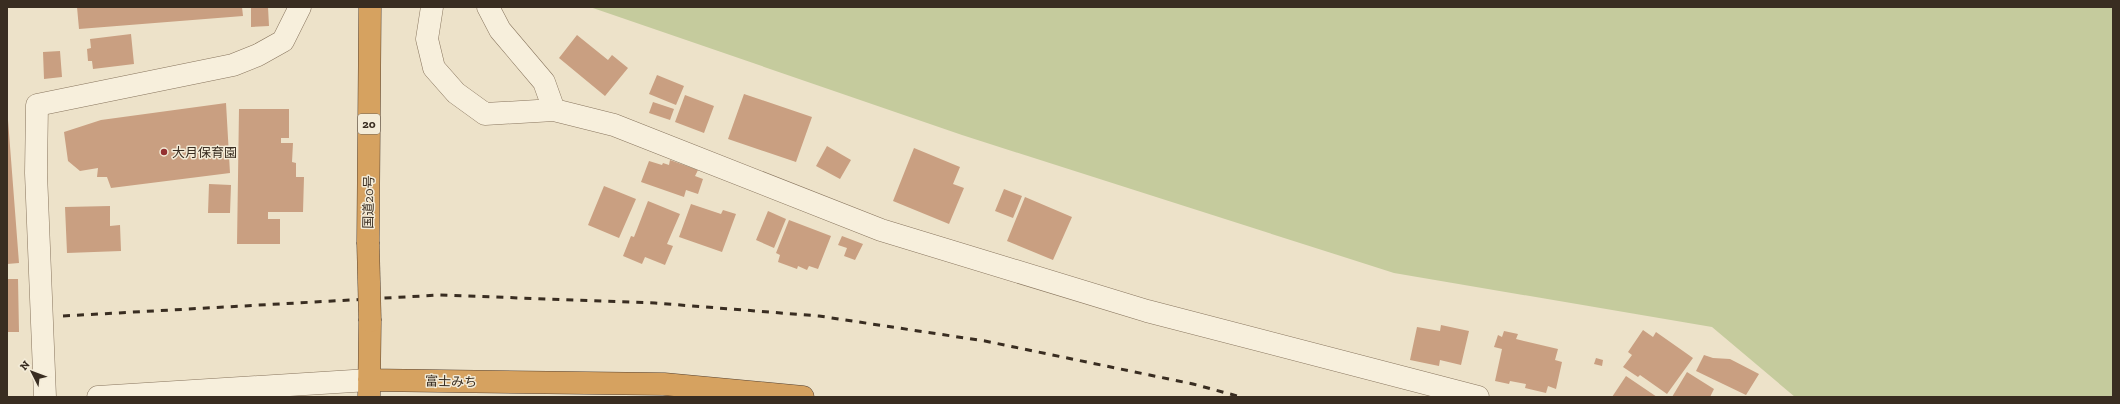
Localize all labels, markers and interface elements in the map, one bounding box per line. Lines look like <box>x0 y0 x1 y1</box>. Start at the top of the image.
road number: 20 <box>358 114 380 134</box>
place label: 大月保育園 <box>172 145 237 160</box>
marker: 大月保育園 <box>159 147 169 157</box>
street label: 国道20号 <box>361 175 376 229</box>
north arrow <box>12 352 52 392</box>
text: N <box>17 358 33 373</box>
street label: 富士みち <box>425 374 477 389</box>

